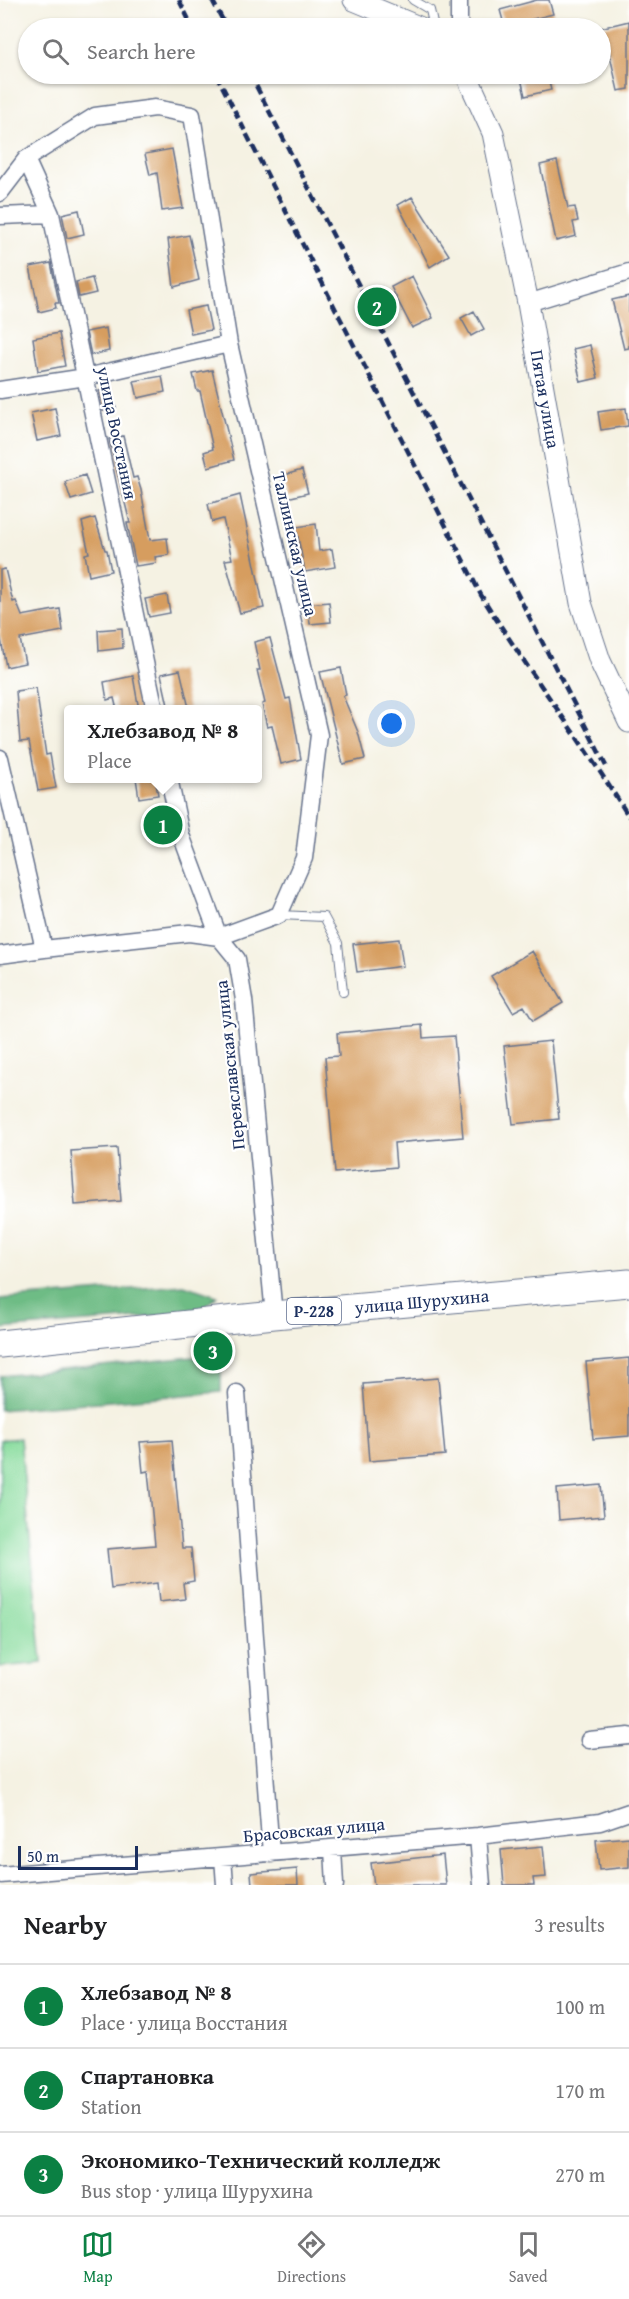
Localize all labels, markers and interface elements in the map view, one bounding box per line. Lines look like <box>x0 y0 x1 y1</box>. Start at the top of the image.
search box <box>18 18 611 84</box>
icon: search <box>39 35 72 68</box>
text: Search here <box>87 35 196 67</box>
pin: 2 <box>358 284 397 330</box>
street label: Пятая улица <box>523 348 568 451</box>
street label: улица Восстания <box>90 363 145 502</box>
street label: Таллинская улица <box>266 469 325 619</box>
popup <box>64 705 262 783</box>
your location <box>377 709 406 738</box>
text: Хлебзавод № 8 <box>88 714 238 746</box>
text: Place <box>88 746 132 775</box>
pin: 1 <box>144 802 182 848</box>
street label: Переяславская улица <box>207 979 252 1151</box>
street label: улица Шурухина <box>353 1282 491 1321</box>
road number: Р-228 <box>287 1298 341 1324</box>
pin: 3 <box>194 1328 232 1374</box>
street label: Брасовская улица <box>242 1810 386 1849</box>
scale bar <box>18 1843 138 1870</box>
text: 50 m <box>27 1844 59 1868</box>
text: Nearby <box>24 1905 107 1944</box>
text: 3 results <box>534 1910 605 1939</box>
text: Хлебзавод № 8 <box>81 1976 232 2008</box>
text: 1 <box>38 1992 49 2021</box>
text: 100 m <box>555 1992 605 2021</box>
text: Place · улица Восстания <box>81 2008 288 2037</box>
text: Спартановка <box>81 2060 214 2092</box>
text: 2 <box>38 2076 49 2105</box>
text: 170 m <box>555 2076 605 2105</box>
text: Station <box>81 2092 141 2121</box>
text: Экономико-Технический колледж <box>81 2144 440 2176</box>
text: 3 <box>38 2160 49 2189</box>
text: 270 m <box>555 2160 605 2189</box>
text: Bus stop · улица Шурухина <box>81 2176 313 2205</box>
tab: Map <box>81 2228 114 2288</box>
tab: Directions <box>277 2228 346 2288</box>
tab: Saved <box>509 2228 548 2288</box>

